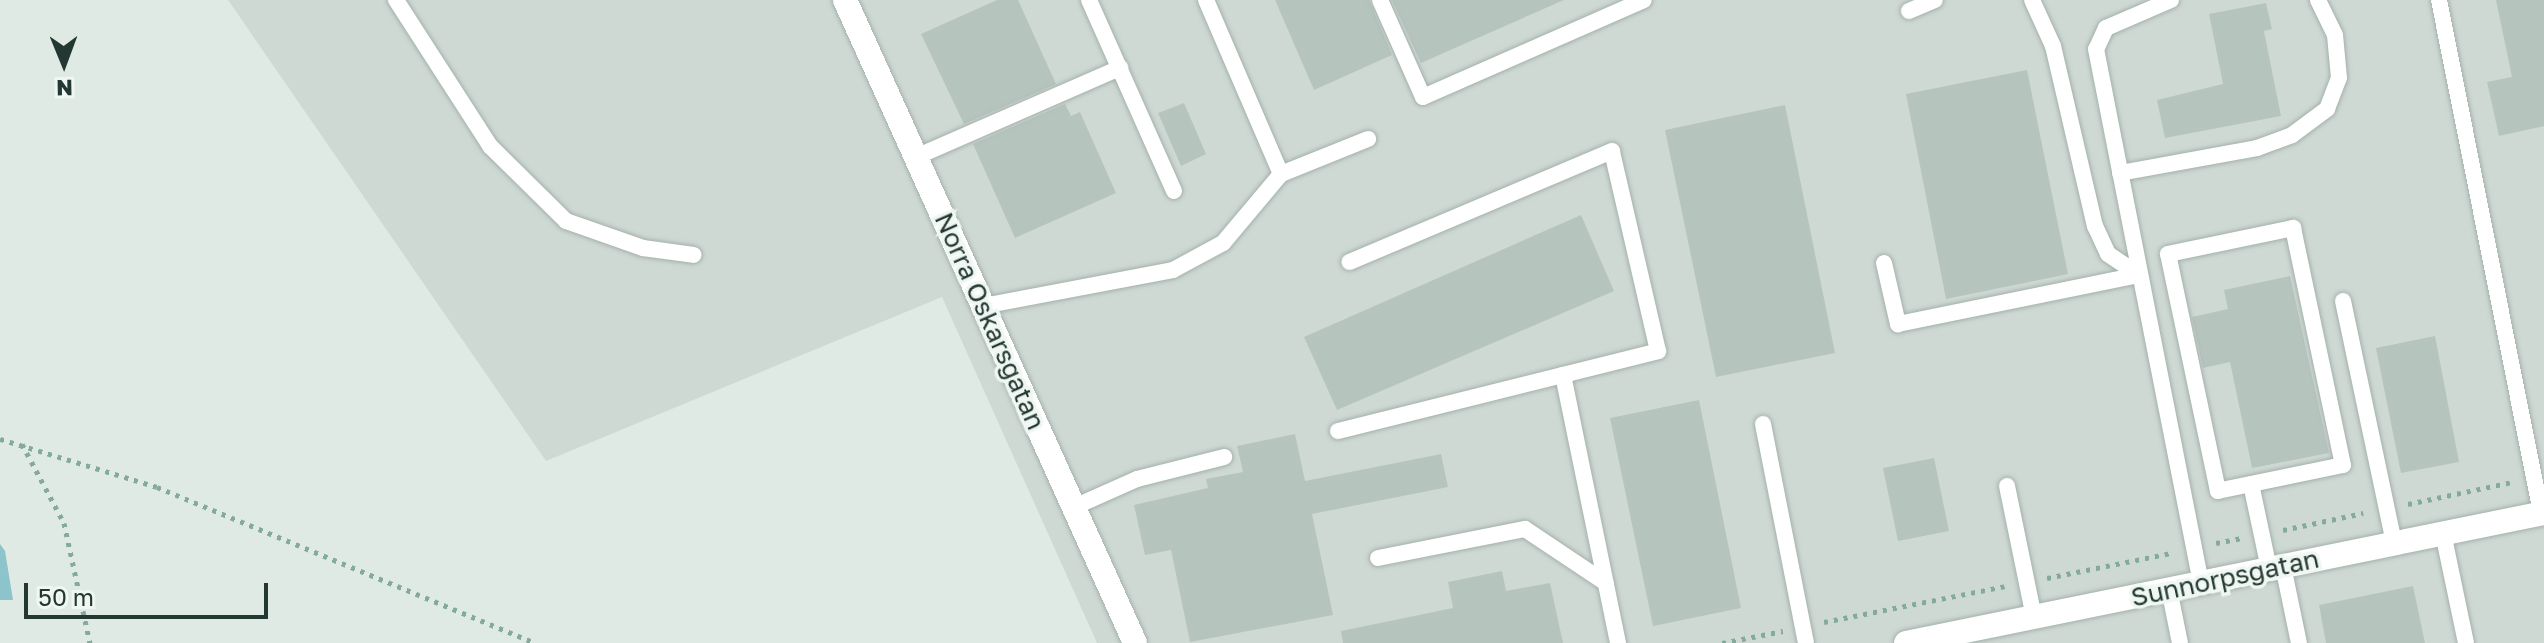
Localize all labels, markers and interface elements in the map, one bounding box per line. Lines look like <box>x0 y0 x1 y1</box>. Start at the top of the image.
north arrow <box>24 24 104 104</box>
text: N <box>56 75 73 102</box>
street label: Norra Oskarsgatan <box>928 208 1052 434</box>
street label: Sunnorpsgatan <box>2128 543 2322 613</box>
scale bar <box>28 567 272 617</box>
text: 50 m <box>38 582 94 611</box>

